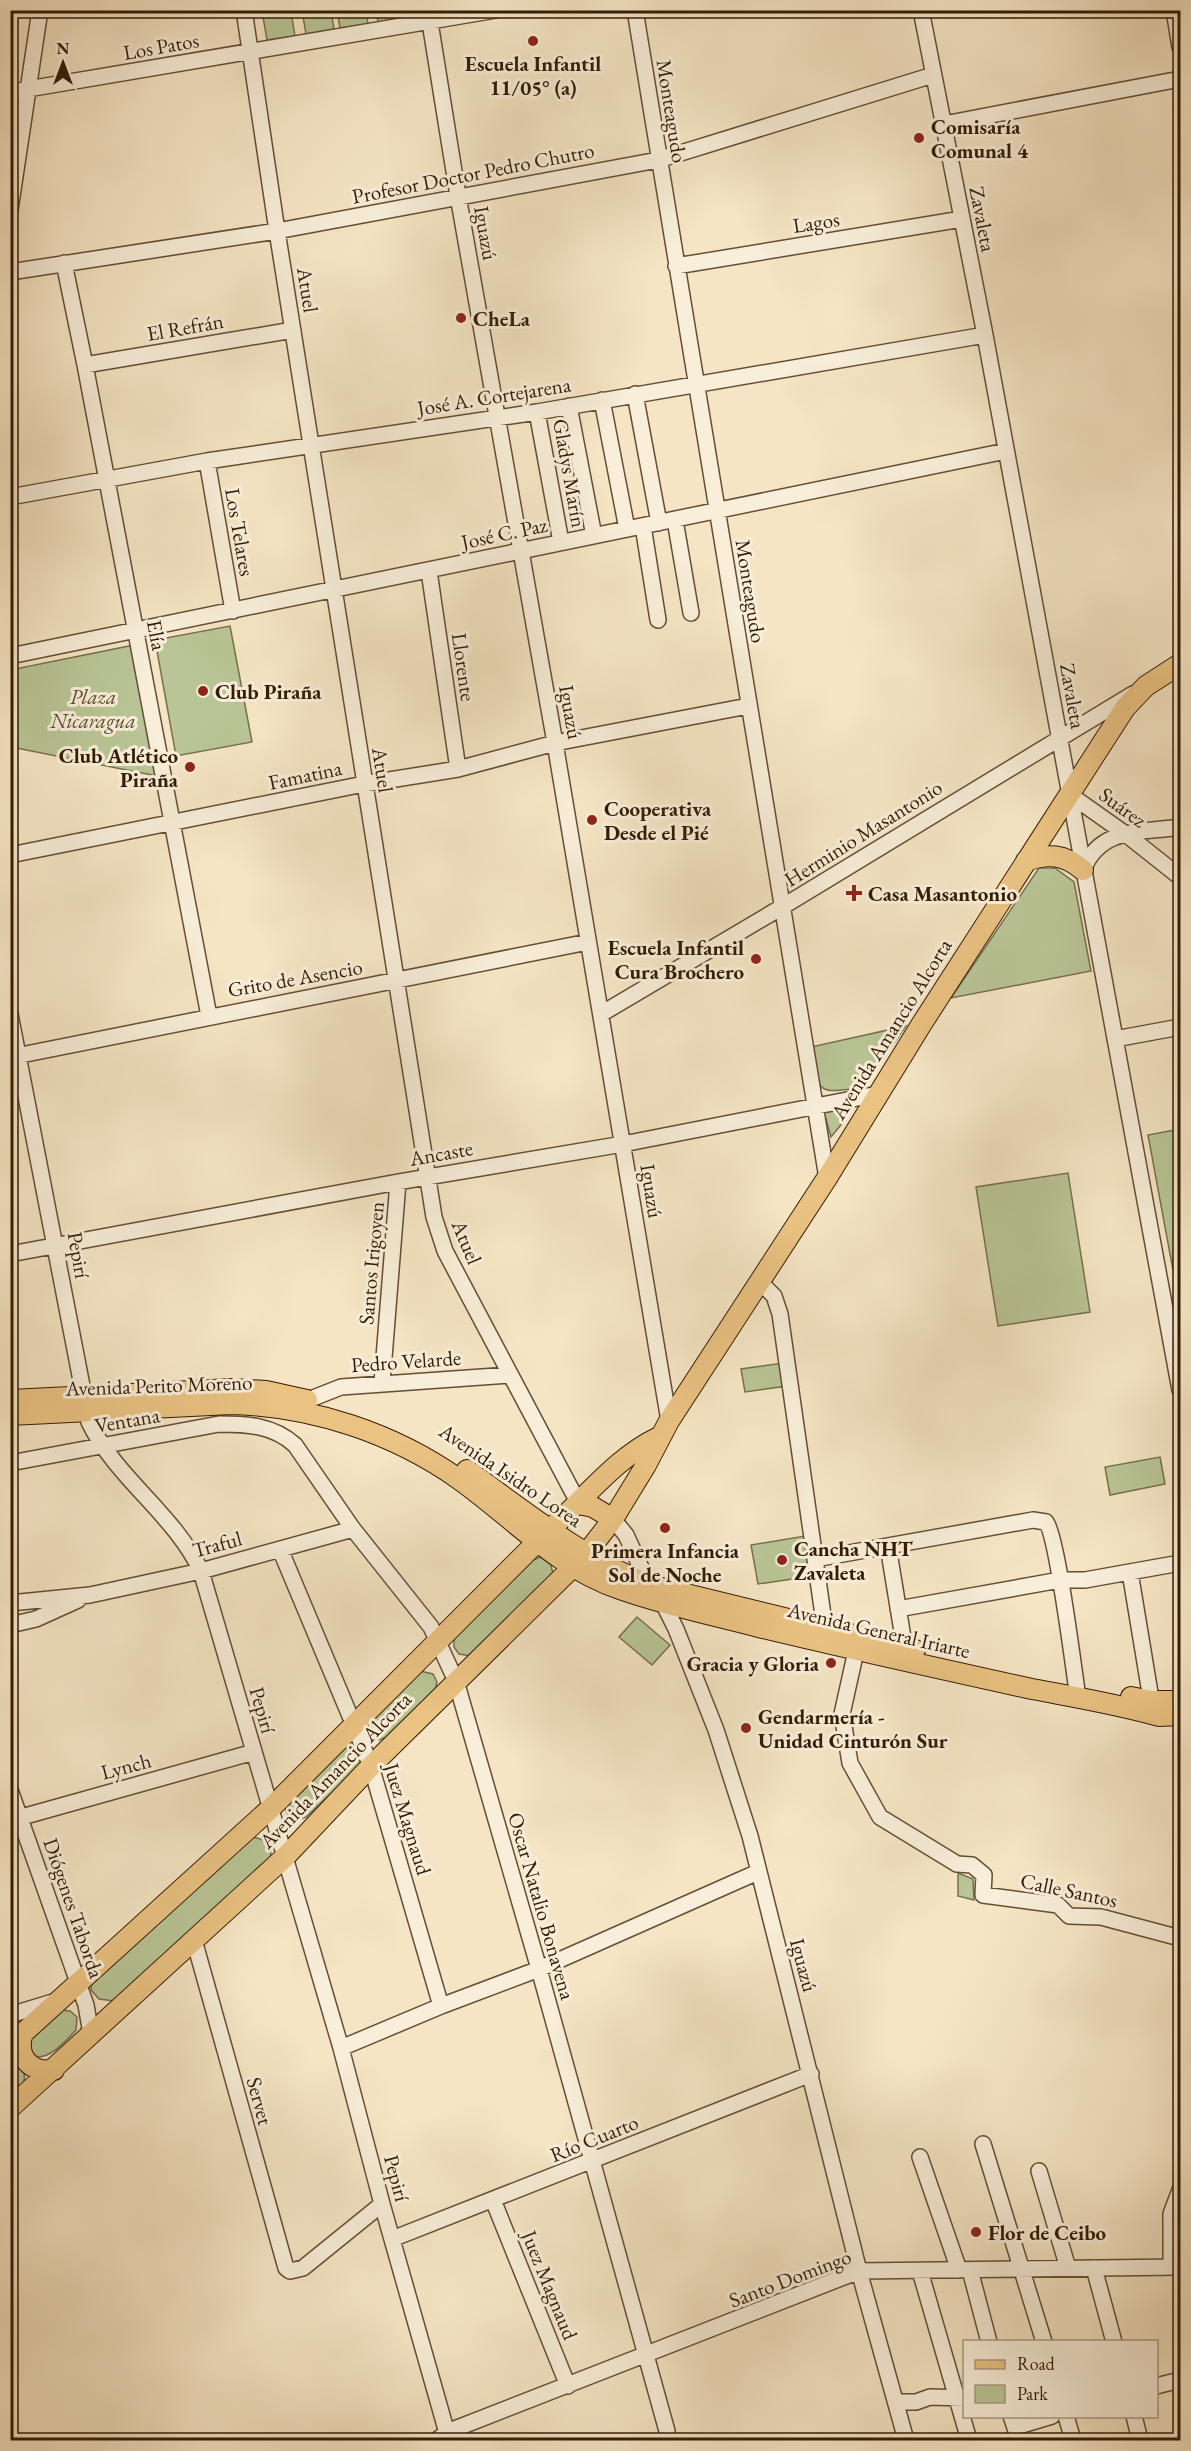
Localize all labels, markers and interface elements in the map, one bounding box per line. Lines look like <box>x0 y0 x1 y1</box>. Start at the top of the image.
street label: Los Patos <box>121 26 201 66</box>
north arrow <box>33 33 93 93</box>
marker: Escuela Infantil 11/05° (a) <box>526 34 540 48</box>
text: N <box>57 38 70 59</box>
place label: Escuela Infantil 11/05° (a) <box>465 50 601 101</box>
street label: Monteagudo <box>651 57 693 165</box>
place label: Comisaría Comunal 4 <box>931 113 1029 164</box>
marker: Comisaría Comunal 4 <box>912 131 926 145</box>
street label: Profesor Doctor Pedro Chutro <box>350 136 596 210</box>
street label: Zavaleta <box>963 184 1003 255</box>
street label: Iguazú <box>468 204 504 262</box>
street label: Lagos <box>791 205 842 239</box>
street label: Atuel <box>291 264 325 315</box>
place label: CheLa <box>473 305 531 332</box>
street label: El Refrán <box>145 307 225 347</box>
marker: CheLa <box>454 311 468 325</box>
street label: José A. Cortejarena <box>413 370 573 422</box>
street label: Gladys Marín <box>547 417 593 529</box>
street label: Los Telares <box>219 486 261 578</box>
street label: José C. Paz <box>457 511 549 556</box>
street label: Monteagudo <box>730 537 772 645</box>
street label: Elía <box>141 617 173 653</box>
street label: Llorente <box>446 631 482 703</box>
street label: Zavaleta <box>1054 661 1092 731</box>
place label: Club Piraña <box>215 678 322 705</box>
park label: Plaza Nicaragua <box>49 683 136 734</box>
street label: Iguazú <box>553 683 589 741</box>
marker: Club Piraña <box>196 684 210 698</box>
place label: Club Atlético Piraña <box>59 742 179 793</box>
street label: Atuel <box>366 744 400 795</box>
street label: Famatina <box>266 754 345 796</box>
marker: Club Atlético Piraña <box>183 760 197 774</box>
street label: Herminio Masantonio <box>779 774 947 892</box>
street label: Suárez <box>1094 781 1152 833</box>
place label: Cooperativa Desde el Pié <box>604 795 712 846</box>
marker: Cooperativa Desde el Pié <box>585 813 599 827</box>
place label: Casa Masantonio <box>868 880 1017 907</box>
marker: Casa Masantonio <box>845 884 863 902</box>
street label: Avenida Amancio Alcorta <box>824 933 958 1125</box>
place label: Escuela Infantil Cura Brochero <box>608 934 744 985</box>
marker: Escuela Infantil Cura Brochero <box>749 952 763 966</box>
street label: Grito de Asencio <box>226 953 364 1003</box>
street label: Ancaste <box>406 1134 475 1172</box>
street label: Iguazú <box>634 1162 670 1220</box>
street label: Santos Irigoyen <box>352 1200 390 1326</box>
street label: Atuel <box>445 1215 488 1268</box>
street label: Pepirí <box>62 1230 97 1281</box>
street label: Pedro Velarde <box>350 1344 462 1378</box>
street label: Avenida Perito Moreno <box>64 1368 253 1402</box>
street label: Ventana <box>92 1401 162 1439</box>
street label: Avenida Isidro Lorea <box>433 1417 588 1533</box>
marker: Primera Infancia Sol de Noche <box>658 1521 672 1535</box>
street label: Traful <box>189 1524 245 1564</box>
place label: Cancha NHT Zavaleta <box>794 1535 913 1586</box>
place label: Primera Infancia Sol de Noche <box>591 1537 740 1588</box>
marker: Cancha NHT Zavaleta <box>775 1553 789 1567</box>
street label: Avenida General Iriarte <box>784 1596 973 1664</box>
place label: Gracia y Gloria <box>687 1650 820 1677</box>
marker: Gracia y Gloria <box>824 1656 838 1670</box>
street label: Pepirí <box>244 1684 283 1737</box>
street label: Avenida Amancio Alcorta <box>252 1685 417 1855</box>
place label: Gendarmería - Unidad Cinturón Sur <box>758 1703 948 1754</box>
marker: Gendarmería - Unidad Cinturón Sur <box>739 1721 753 1735</box>
street label: Lynch <box>98 1746 154 1786</box>
street label: Juez Magnaud <box>378 1758 438 1879</box>
street label: Oscar Natalio Bonavena <box>502 1809 582 2003</box>
street label: Diógenes Taborda <box>37 1834 111 1982</box>
street label: Calle Santos <box>1018 1867 1120 1914</box>
street label: Iguazú <box>784 1935 824 1995</box>
street label: Servet <box>241 2074 279 2128</box>
street label: Río Cuarto <box>546 2108 642 2168</box>
street label: Pepirí <box>378 2152 416 2205</box>
place label: Flor de Ceibo <box>988 2219 1107 2246</box>
street label: Juez Magnaud <box>515 2224 584 2344</box>
marker: Flor de Ceibo <box>969 2225 983 2239</box>
street label: Santo Domingo <box>725 2242 855 2314</box>
legend <box>963 2340 1158 2418</box>
text: Road <box>1017 2352 1056 2375</box>
text: Park <box>1017 2382 1048 2405</box>

